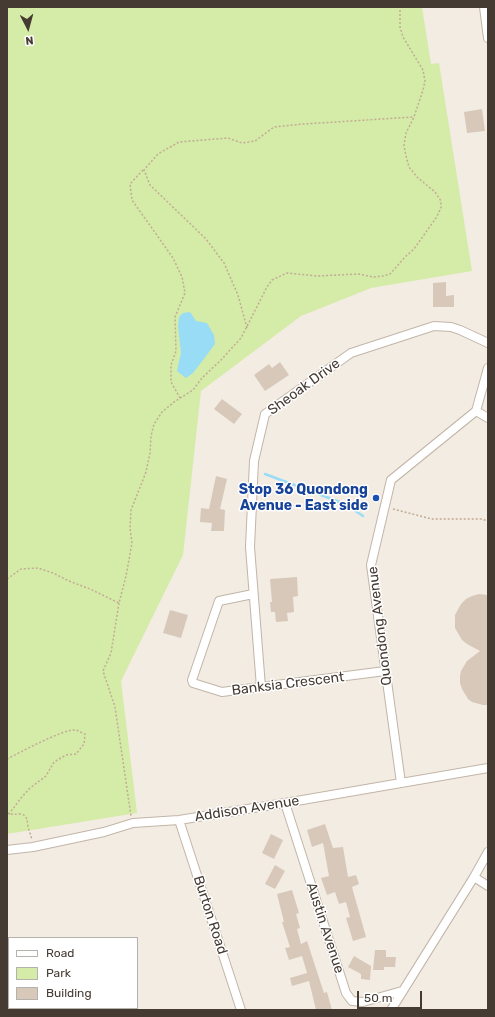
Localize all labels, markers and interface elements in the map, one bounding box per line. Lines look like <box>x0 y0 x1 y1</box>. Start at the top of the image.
north arrow <box>8 8 48 48</box>
text: N <box>25 34 34 47</box>
street label: Sheoak Drive <box>265 355 343 419</box>
place label: Stop 36 Quondong Avenue - East side <box>239 482 368 514</box>
marker: Stop 36 Quondong Avenue - East side <box>371 493 381 503</box>
street label: Quondong Avenue <box>364 565 396 687</box>
street label: Banksia Crescent <box>231 669 345 699</box>
street label: Addison Avenue <box>194 792 300 826</box>
street label: Burton Road <box>189 874 231 956</box>
street label: Austin Avenue <box>302 880 348 976</box>
legend <box>8 937 138 1009</box>
text: Road <box>46 946 74 960</box>
text: Park <box>46 966 71 980</box>
scale bar <box>359 983 424 1009</box>
text: Building <box>46 986 92 1000</box>
text: 50 m <box>364 991 392 1005</box>

